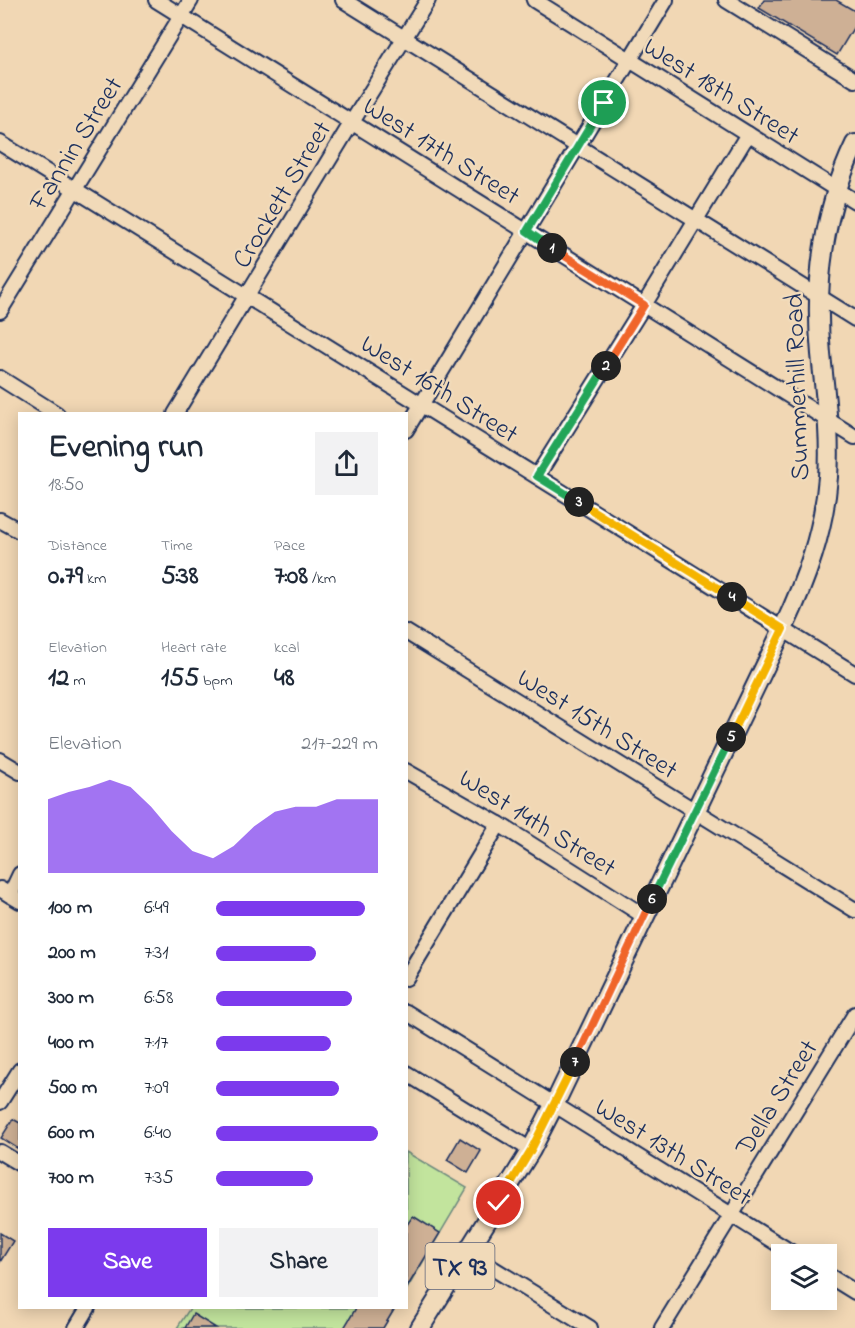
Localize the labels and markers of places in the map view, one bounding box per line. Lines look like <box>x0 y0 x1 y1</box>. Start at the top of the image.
pin <box>578 77 629 128</box>
pin: 1 <box>537 233 567 263</box>
pin: 2 <box>591 351 621 381</box>
pin: 3 <box>564 487 594 517</box>
pin: 4 <box>717 582 747 612</box>
pin: 5 <box>716 722 746 752</box>
pin: 6 <box>637 884 667 914</box>
pin: 7 <box>560 1047 590 1077</box>
pin <box>473 1177 524 1228</box>

